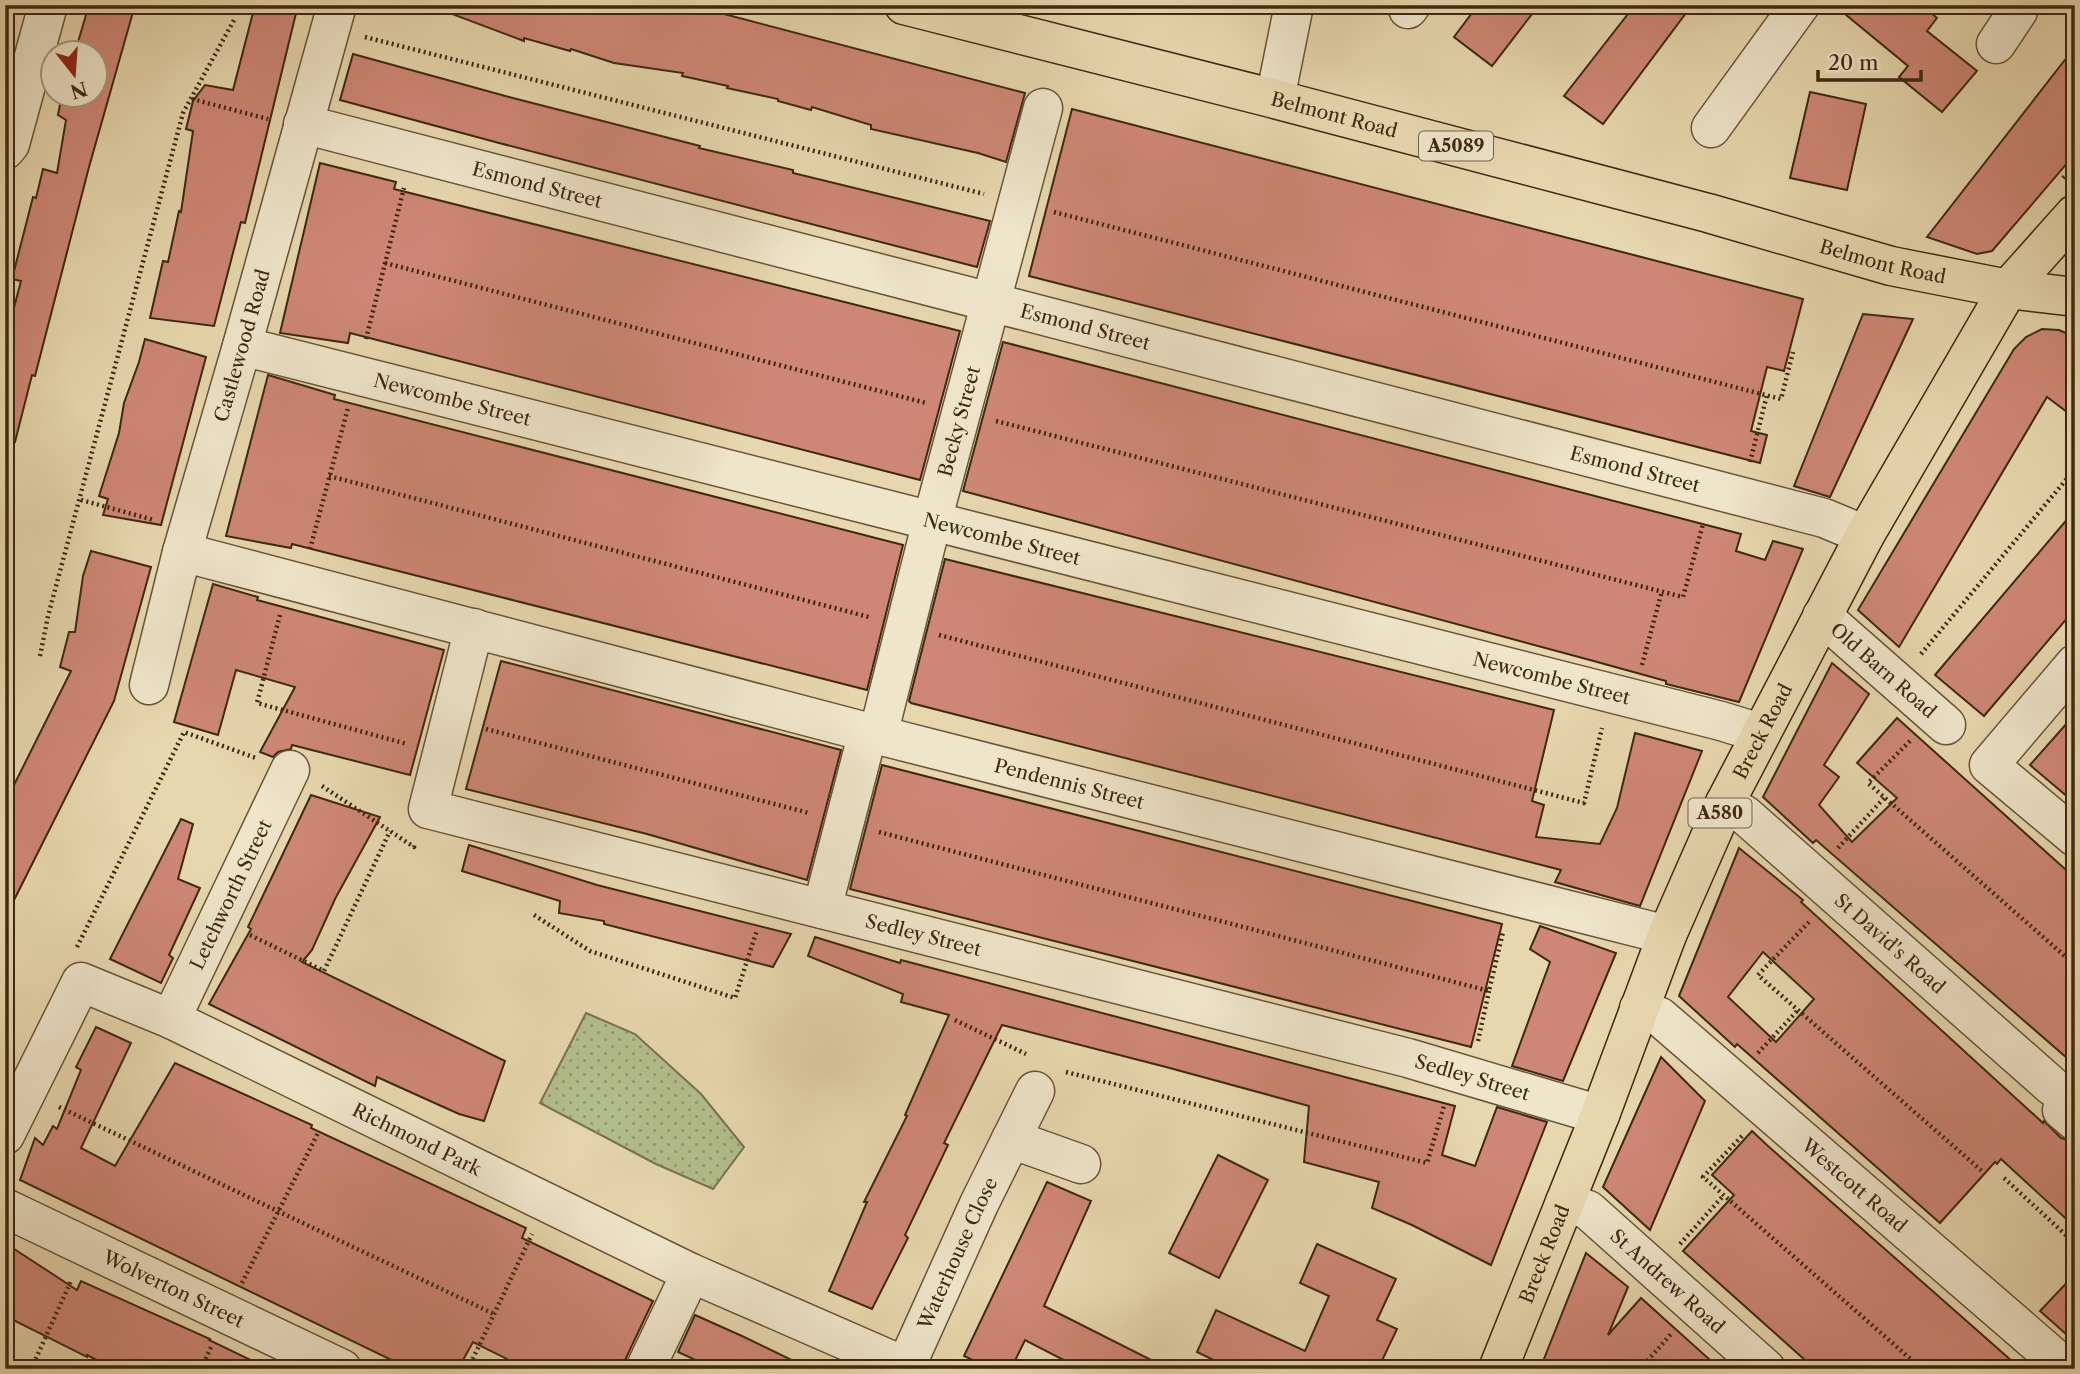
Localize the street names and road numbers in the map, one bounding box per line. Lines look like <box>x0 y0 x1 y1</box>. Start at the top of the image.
street label: Belmont Road <box>1269 87 1400 143</box>
road number: A5089 <box>1419 132 1493 160</box>
street label: Esmond Street <box>470 157 605 213</box>
street label: Belmont Road <box>1817 235 1948 289</box>
street label: Castlewood Road <box>209 266 275 425</box>
street label: Esmond Street <box>1018 299 1153 355</box>
street label: Becky Street <box>933 363 985 479</box>
street label: Newcombe Street <box>371 369 533 431</box>
street label: Esmond Street <box>1568 442 1703 497</box>
street label: Newcombe Street <box>921 508 1083 570</box>
street label: Old Barn Road <box>1826 618 1941 723</box>
street label: Newcombe Street <box>1470 648 1633 710</box>
street label: Breck Road <box>1729 679 1797 783</box>
street label: Pendennis Street <box>992 754 1147 814</box>
road number: A580 <box>1688 798 1752 828</box>
street label: Letchworth Street <box>185 816 277 974</box>
street label: St David's Road <box>1830 889 1950 999</box>
street label: Sedley Street <box>863 910 984 961</box>
street label: Sedley Street <box>1412 1050 1533 1106</box>
street label: Richmond Park <box>349 1098 486 1181</box>
street label: Westcott Road <box>1796 1133 1912 1238</box>
street label: Waterhouse Close <box>913 1173 1002 1334</box>
street label: Breck Road <box>1515 1201 1575 1307</box>
street label: St Andrew Road <box>1605 1224 1729 1339</box>
street label: Wolverton Street <box>98 1245 248 1333</box>

